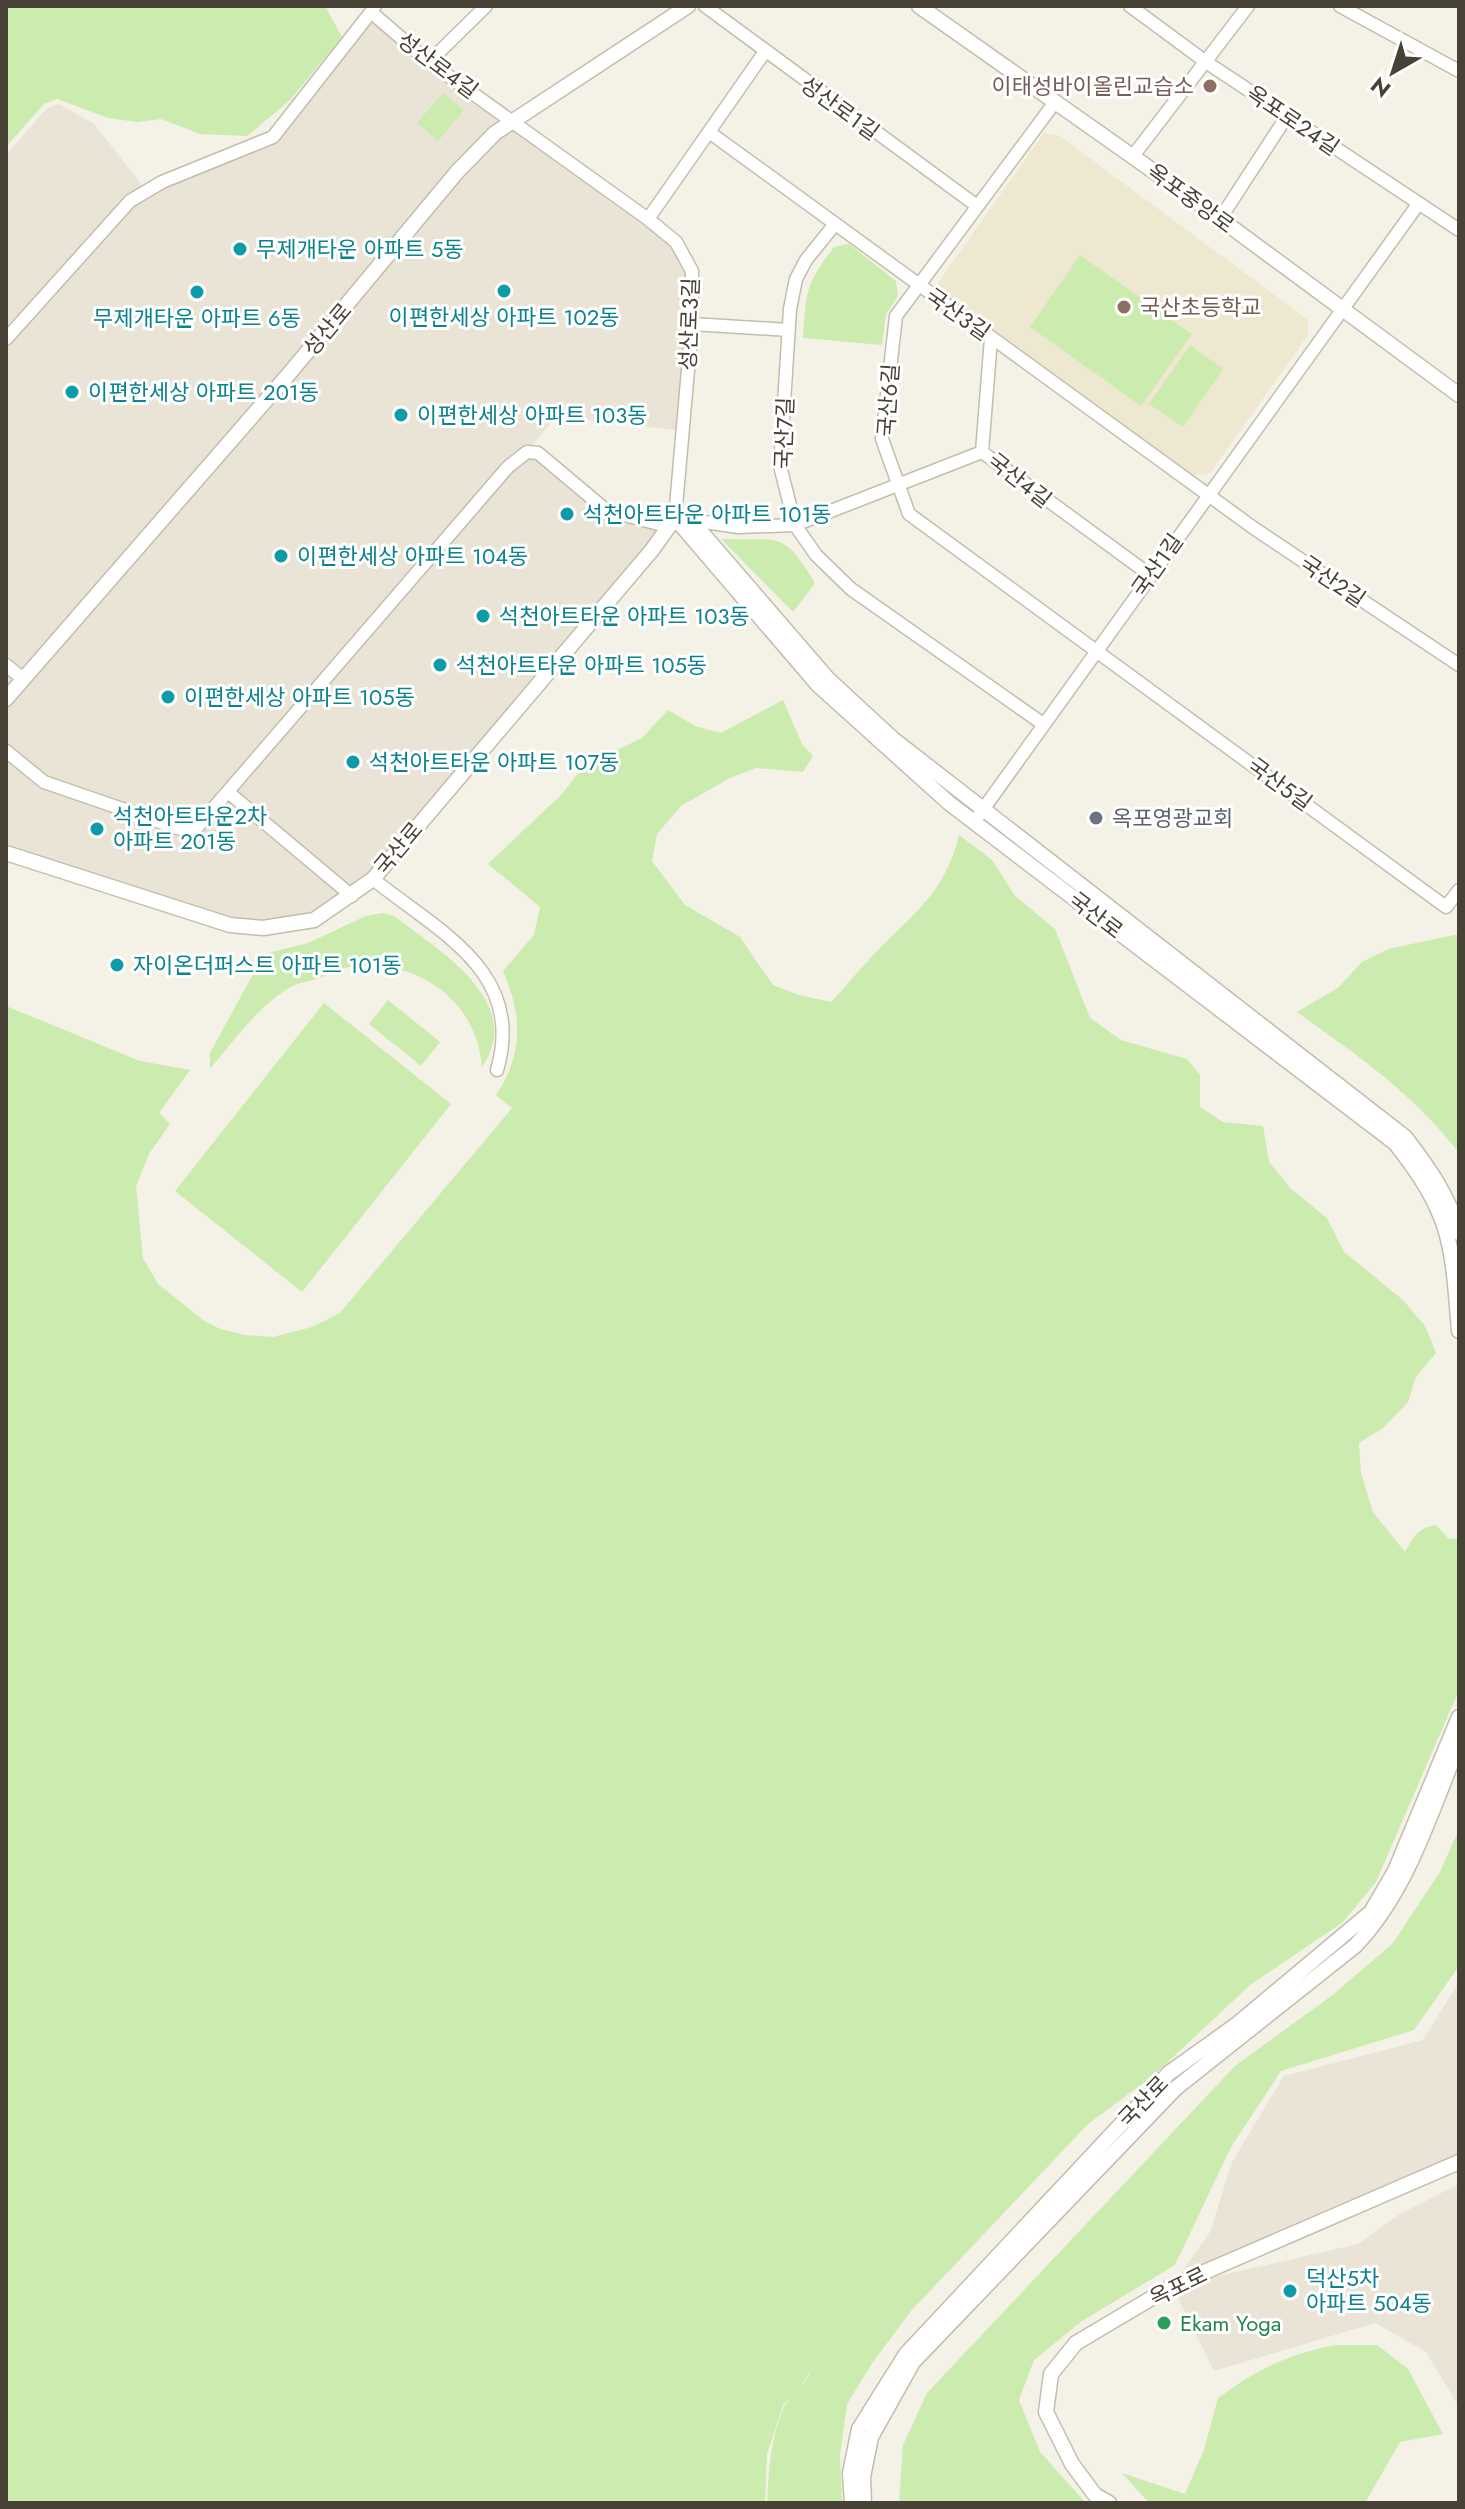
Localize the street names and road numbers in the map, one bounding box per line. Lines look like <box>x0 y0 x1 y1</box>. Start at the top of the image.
street label: 성산로4길 <box>391 24 485 106</box>
street label: 성산로1길 <box>794 68 886 148</box>
street label: 옥포로24길 <box>1240 77 1346 163</box>
street label: 옥포중앙로 <box>1141 155 1241 241</box>
street label: 성산로3길 <box>671 277 707 371</box>
street label: 국산3길 <box>919 280 997 348</box>
street label: 성산로 <box>295 295 359 363</box>
street label: 국산6길 <box>869 362 907 438</box>
street label: 국산7길 <box>767 396 801 470</box>
street label: 국산4길 <box>981 445 1059 515</box>
street label: 국산1길 <box>1124 527 1190 603</box>
street label: 국산2길 <box>1294 547 1372 615</box>
street label: 국산5길 <box>1241 750 1319 818</box>
street label: 국산로 <box>366 814 430 882</box>
street label: 국산로 <box>1062 884 1130 946</box>
street label: 국산로 <box>1110 2068 1176 2134</box>
street label: 옥포로 <box>1144 2258 1212 2314</box>

